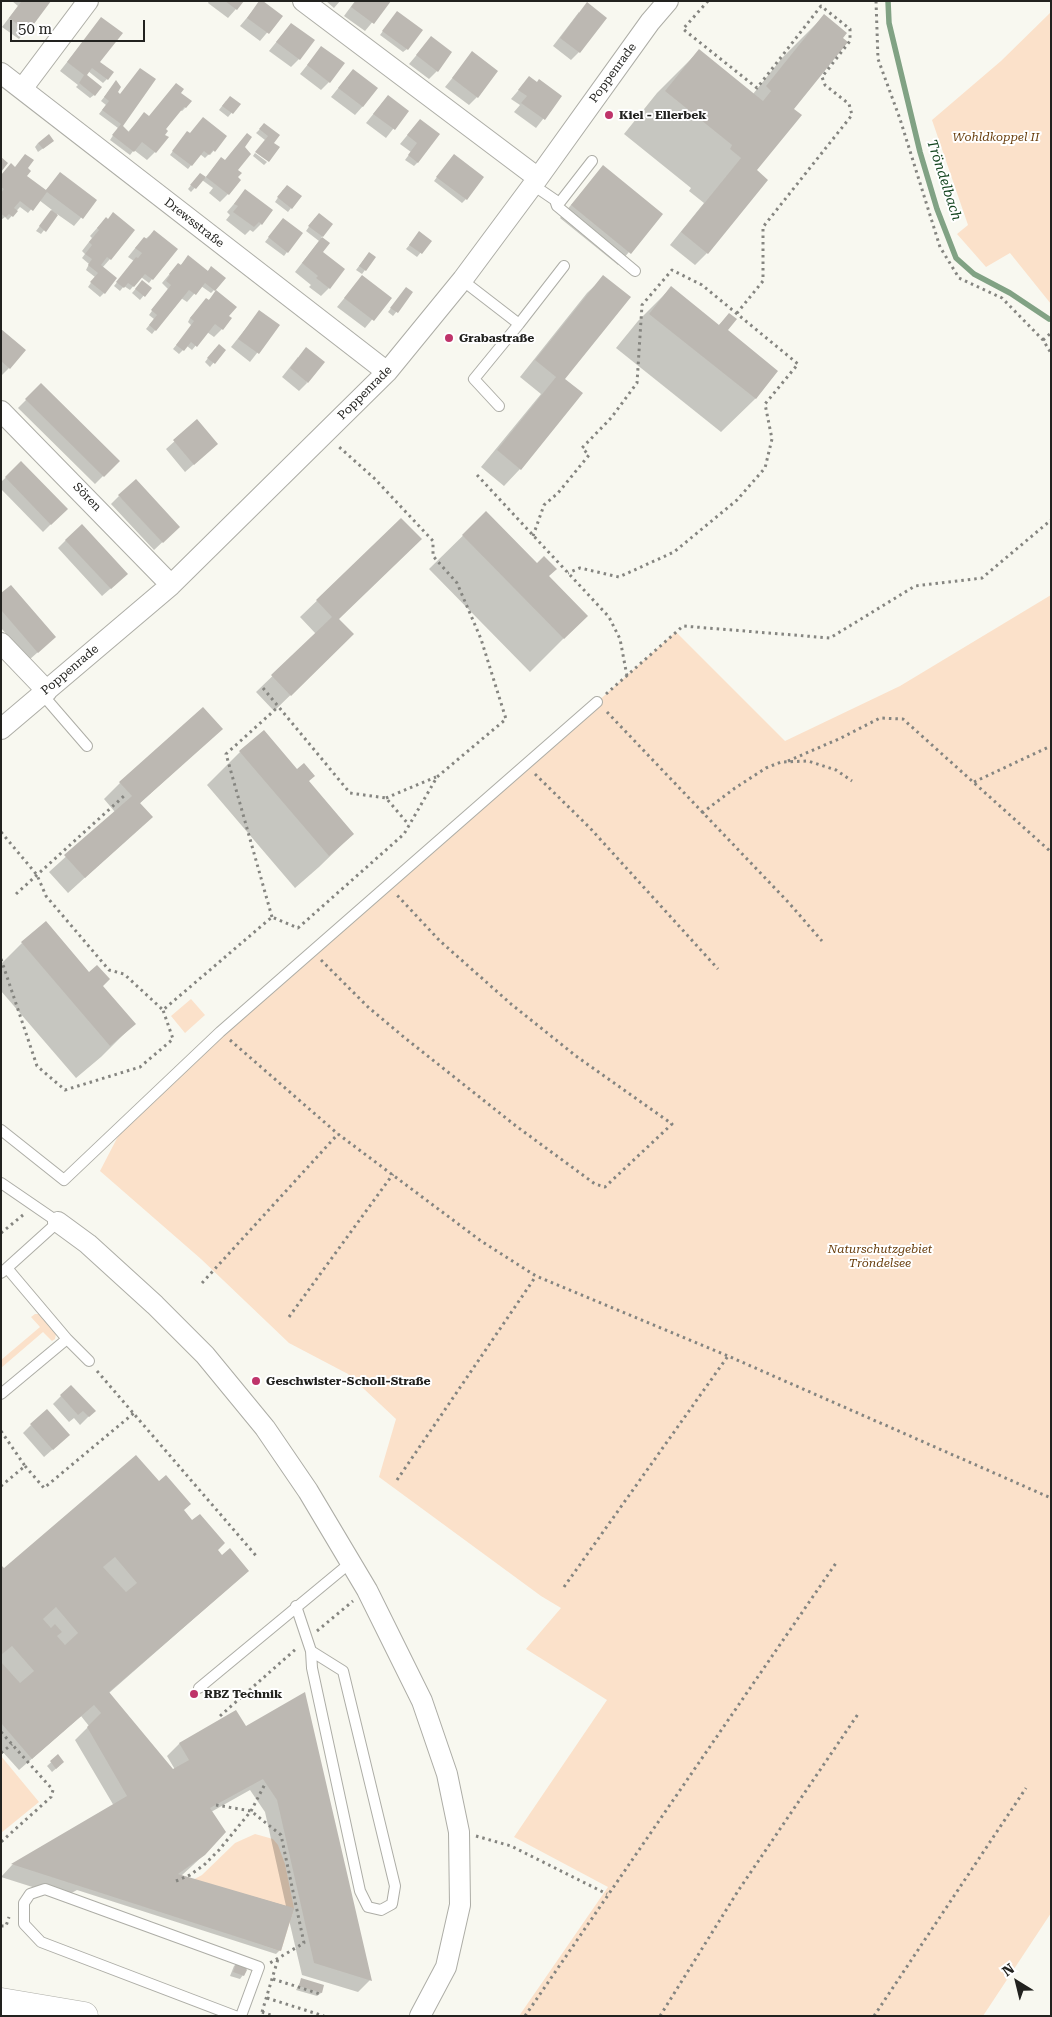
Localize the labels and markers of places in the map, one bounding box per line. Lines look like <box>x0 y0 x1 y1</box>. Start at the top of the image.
place label: Kiel - Ellerbek <box>619 108 706 122</box>
marker: Kiel - Ellerbek <box>603 109 615 121</box>
place label: Grabastraße <box>459 331 534 345</box>
marker: Grabastraße <box>443 332 455 344</box>
place label: Geschwister-Scholl-Straße <box>266 1374 431 1388</box>
marker: Geschwister-Scholl-Straße <box>250 1375 262 1387</box>
place label: RBZ Technik <box>204 1687 282 1701</box>
marker: RBZ Technik <box>188 1688 200 1700</box>

